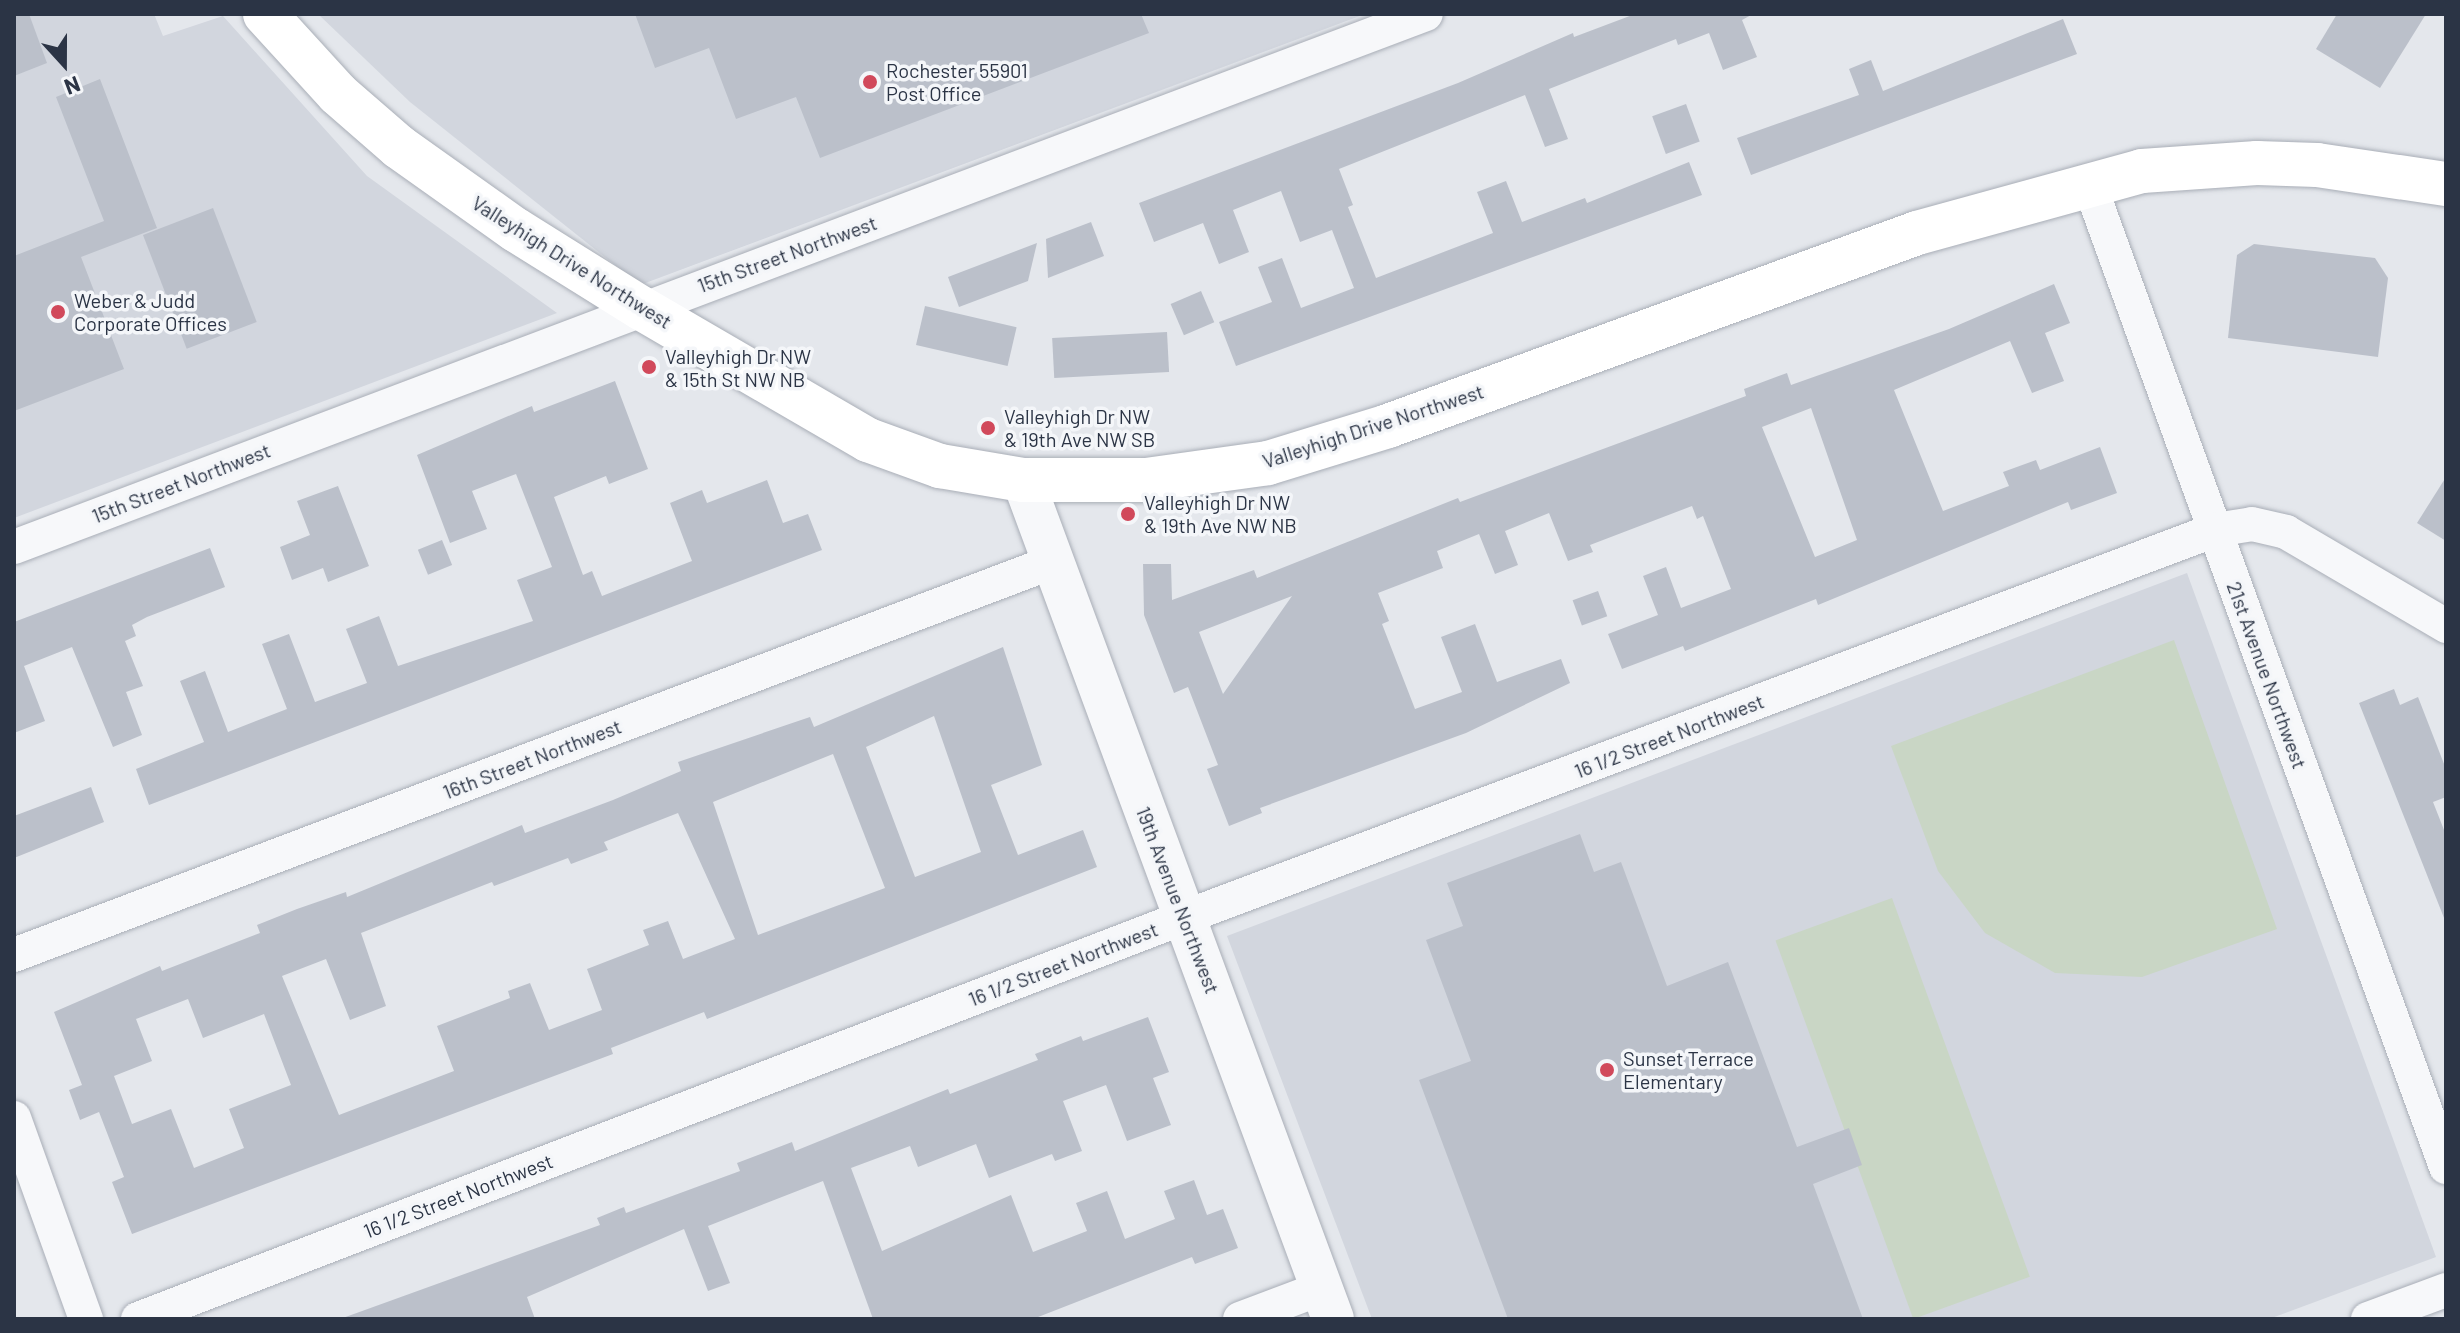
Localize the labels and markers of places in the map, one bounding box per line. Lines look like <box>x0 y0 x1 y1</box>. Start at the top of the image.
place label: Rochester 55901 Post Office <box>886 58 1028 105</box>
marker: Rochester 55901 Post Office <box>861 73 879 91</box>
place label: Weber & Judd Corporate Offices <box>74 288 227 335</box>
marker: Weber & Judd Corporate Offices <box>49 303 67 321</box>
place label: Valleyhigh Dr NW & 15th St NW NB <box>665 344 811 391</box>
marker: Valleyhigh Dr NW & 15th St NW NB <box>640 358 658 376</box>
place label: Valleyhigh Dr NW & 19th Ave NW SB <box>1004 404 1155 451</box>
marker: Valleyhigh Dr NW & 19th Ave NW SB <box>979 419 997 437</box>
place label: Valleyhigh Dr NW & 19th Ave NW NB <box>1144 490 1297 537</box>
marker: Valleyhigh Dr NW & 19th Ave NW NB <box>1119 505 1137 523</box>
place label: Sunset Terrace Elementary <box>1623 1046 1754 1093</box>
marker: Sunset Terrace Elementary <box>1598 1061 1616 1079</box>

